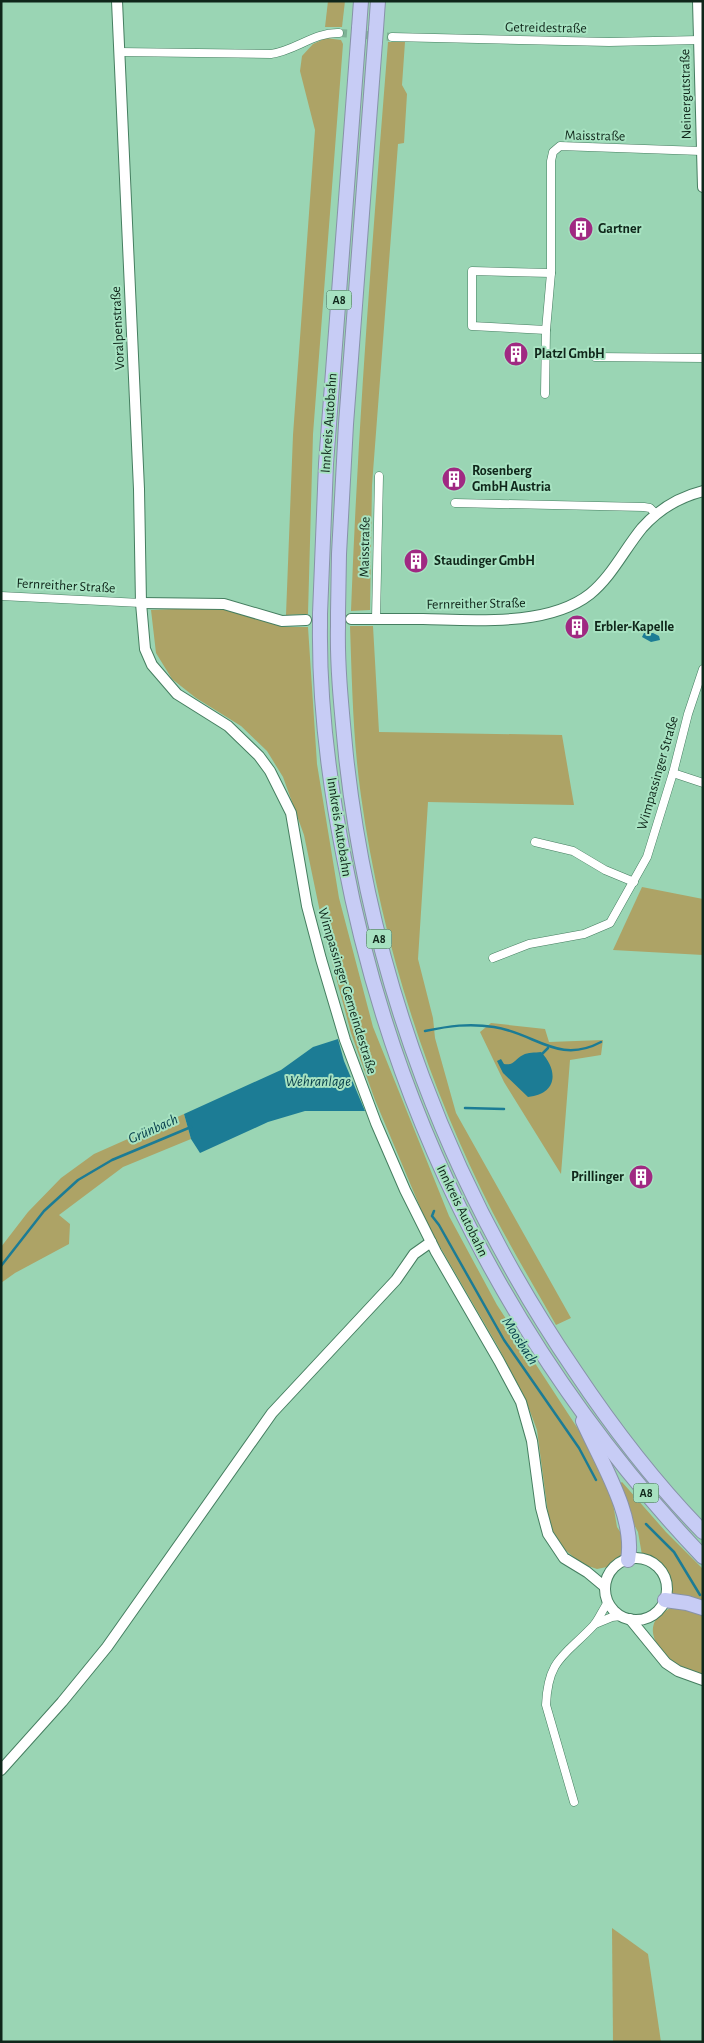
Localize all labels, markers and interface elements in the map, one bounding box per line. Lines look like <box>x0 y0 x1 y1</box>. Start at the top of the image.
street label: Getreidestraße <box>505 20 587 36</box>
street label: Neinergutstraße <box>678 49 694 139</box>
street label: Maisstraße <box>565 128 625 144</box>
building icon: Gartner <box>568 216 594 242</box>
place label: Gartner <box>598 222 642 236</box>
street label: Voralpenstraße <box>109 286 127 370</box>
road number: A8 <box>326 290 352 310</box>
building icon: Platzl GmbH <box>503 341 529 367</box>
place label: Platzl GmbH <box>534 347 605 361</box>
street label: Innkreis Autobahn <box>319 372 339 474</box>
place label: Rosenberg GmbH Austria <box>472 464 551 494</box>
building icon: Rosenberg GmbH Austria <box>441 466 467 492</box>
street label: Maisstraße <box>357 517 373 577</box>
building icon: Staudinger GmbH <box>403 548 429 574</box>
place label: Staudinger GmbH <box>434 554 535 568</box>
street label: Fernreither Straße <box>16 576 116 596</box>
street label: Fernreither Straße <box>426 596 526 612</box>
building icon: Erbler-Kapelle <box>564 614 590 640</box>
place label: Erbler-Kapelle <box>594 620 675 634</box>
street label: Wimpassinger Straße <box>635 714 681 832</box>
street label: Innkreis Autobahn <box>324 776 354 878</box>
street label: Wimpassinger Gemeindestraße <box>315 906 379 1076</box>
road number: A8 <box>366 930 392 949</box>
water label: Wehranlage <box>285 1074 351 1089</box>
water label: Grünbach <box>126 1111 180 1147</box>
street label: Innkreis Autobahn <box>434 1163 490 1259</box>
building icon: Prillinger <box>628 1164 654 1190</box>
place label: Prillinger <box>571 1170 624 1184</box>
water label: Moosbach <box>499 1315 541 1367</box>
road number: A8 <box>634 1484 658 1502</box>

